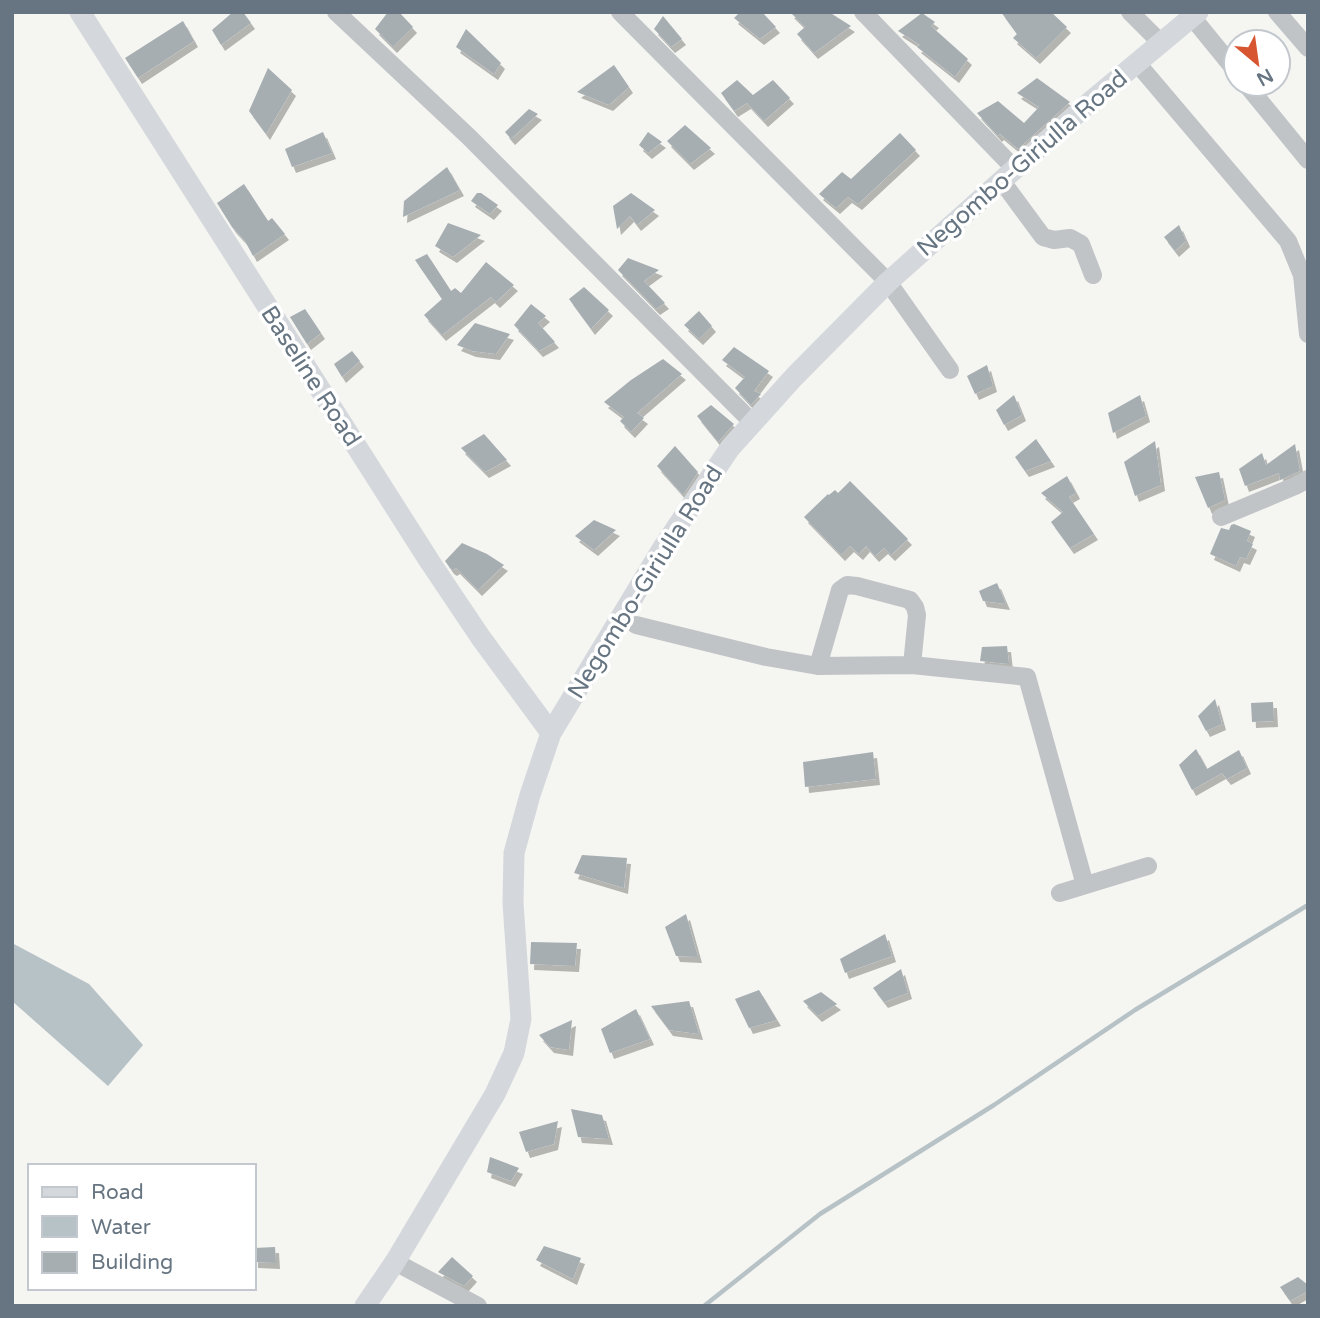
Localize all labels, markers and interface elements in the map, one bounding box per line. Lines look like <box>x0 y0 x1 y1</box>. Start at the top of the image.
north arrow <box>1222 28 1292 98</box>
street label: Negombo-Giriulla Road <box>911 64 1134 263</box>
text: N <box>1253 64 1277 90</box>
street label: Baseline Road <box>254 300 367 452</box>
street label: Negombo-Giriulla Road <box>562 460 729 704</box>
legend <box>28 1164 256 1290</box>
text: Road <box>91 1180 144 1205</box>
text: Water <box>91 1215 151 1240</box>
text: Building <box>91 1250 173 1275</box>

